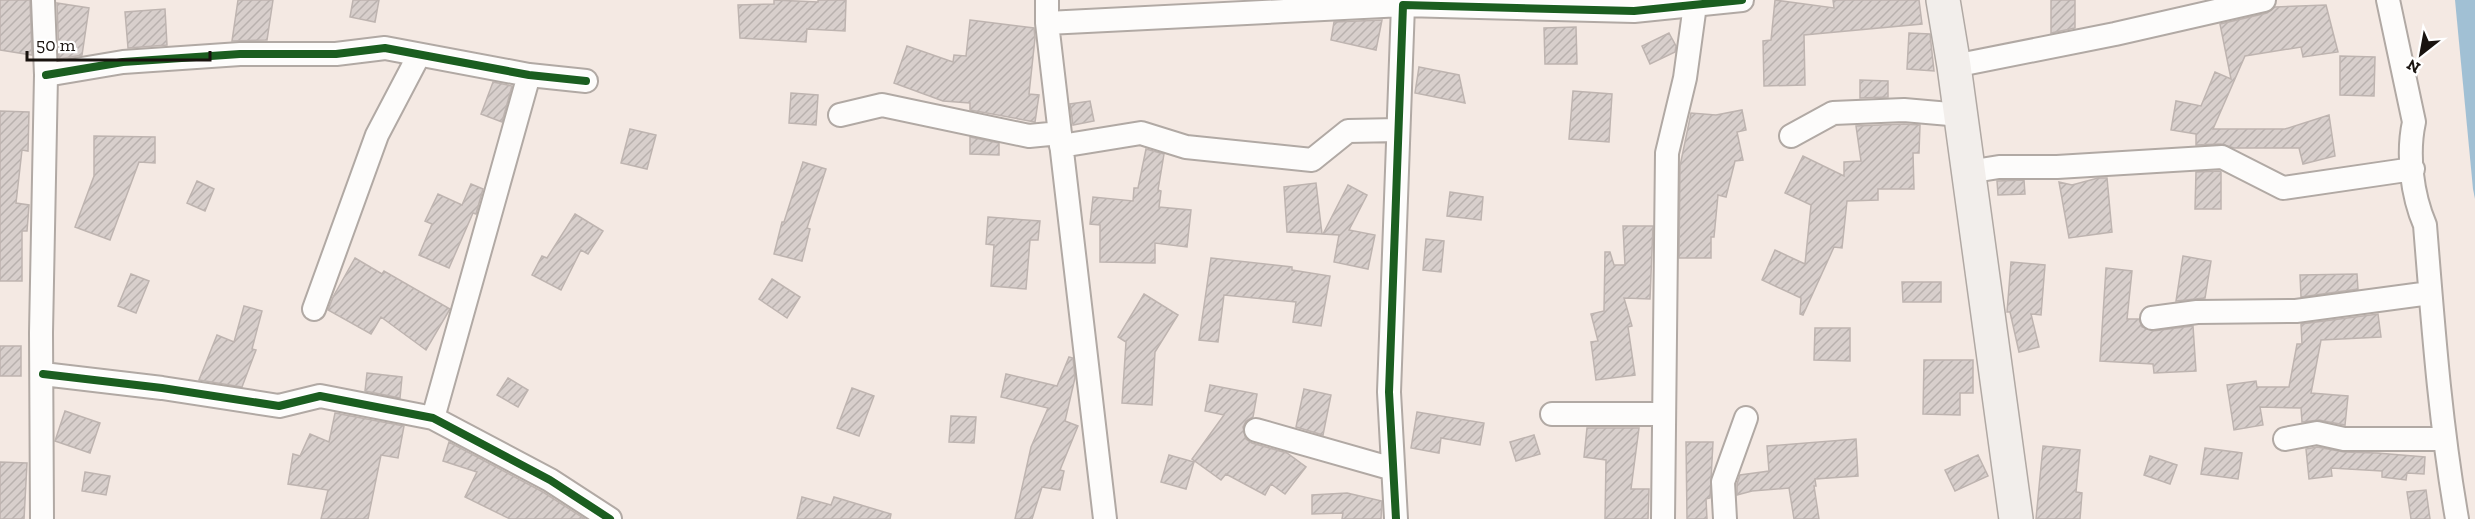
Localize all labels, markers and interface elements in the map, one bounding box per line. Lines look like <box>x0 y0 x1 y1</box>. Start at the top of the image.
scale bar <box>27 24 210 62</box>
north arrow <box>2391 24 2451 84</box>
text: 50 m <box>36 34 76 56</box>
text: N <box>2403 55 2424 78</box>

